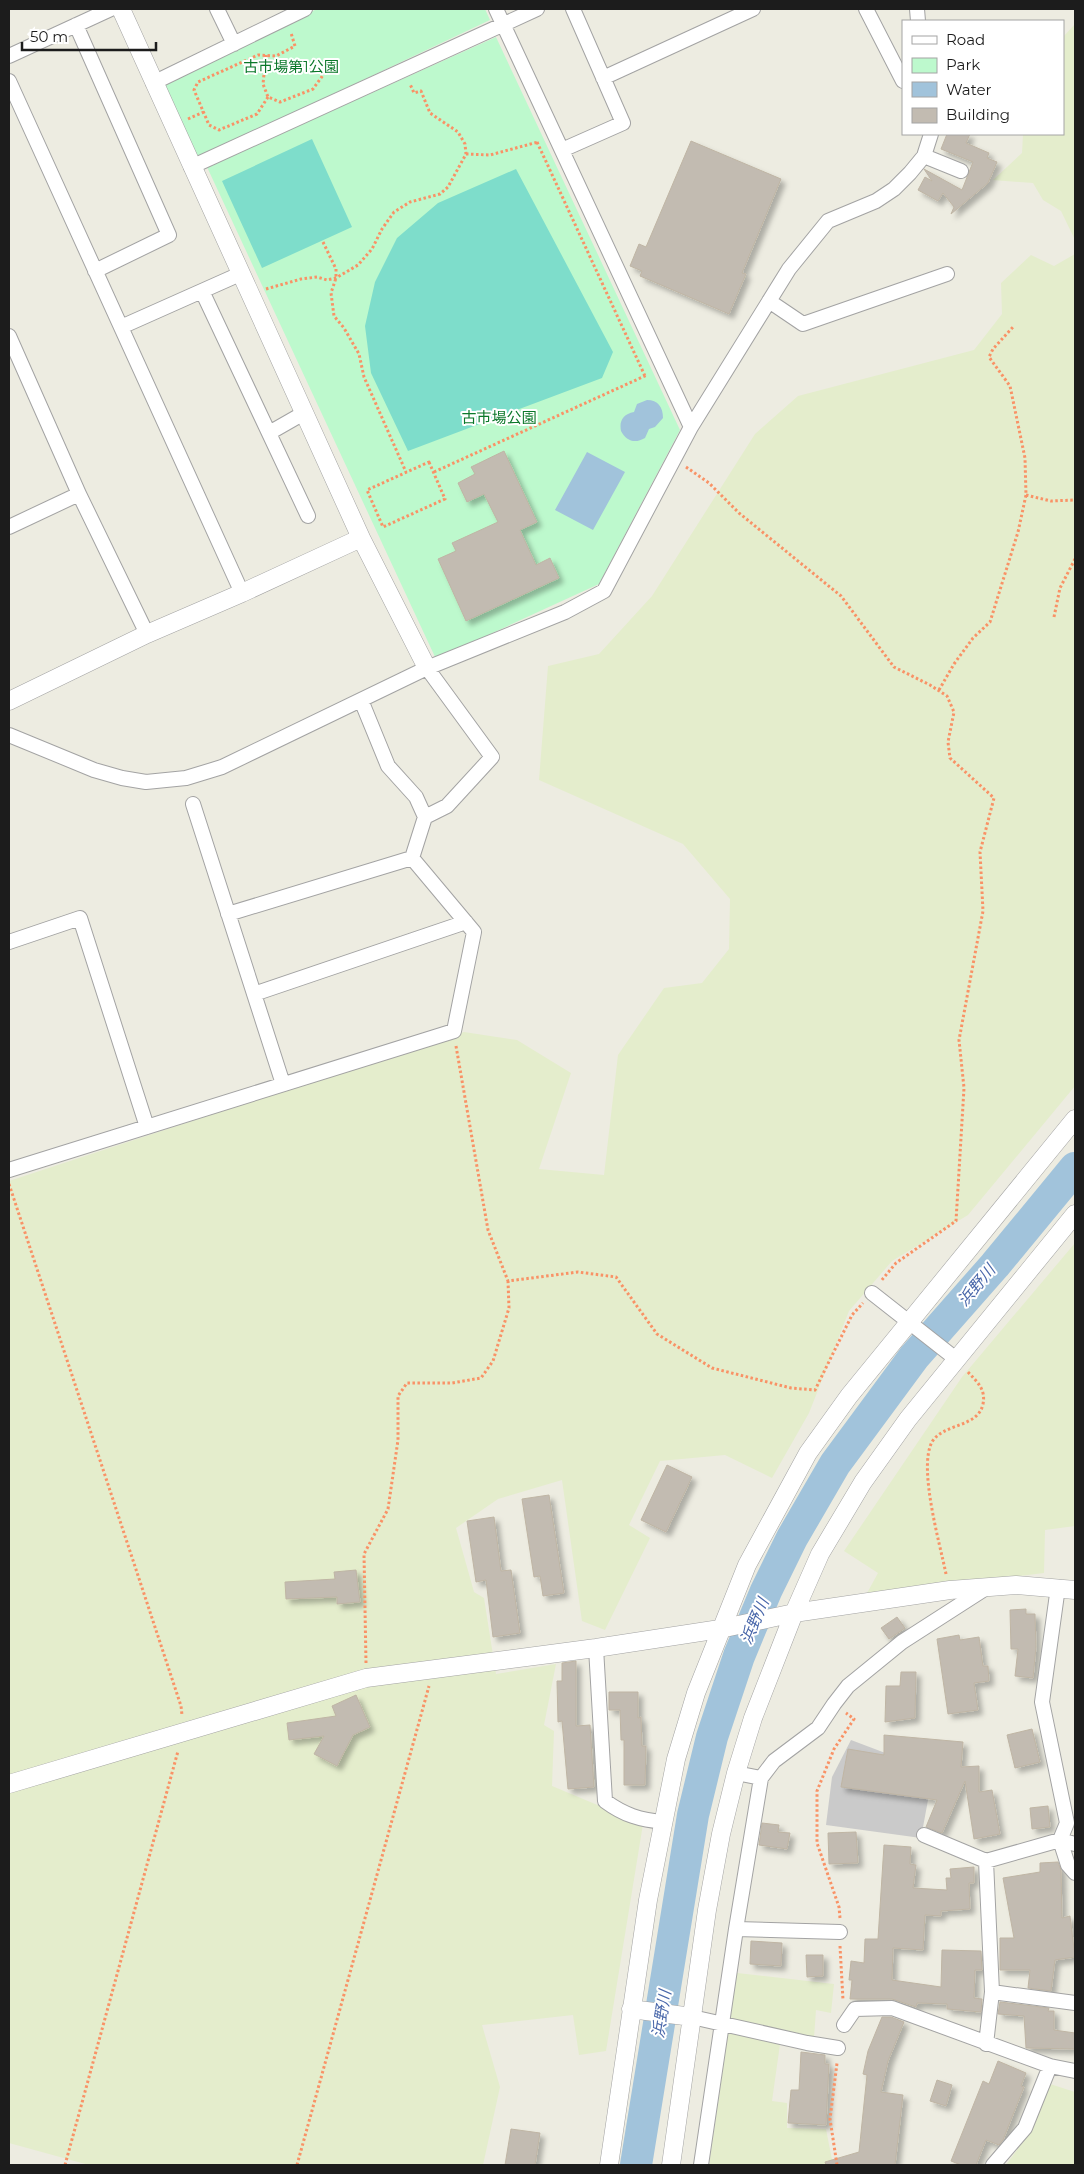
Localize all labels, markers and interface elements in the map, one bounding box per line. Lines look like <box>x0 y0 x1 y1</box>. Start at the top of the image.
scale bar <box>22 20 156 52</box>
legend <box>902 20 1064 135</box>
text: 50 m <box>30 27 68 46</box>
text: Road <box>946 30 985 49</box>
text: Park <box>946 55 980 74</box>
park label: 古市場第1公園 <box>243 57 339 76</box>
text: Water <box>946 80 992 99</box>
text: Building <box>946 105 1010 124</box>
park label: 古市場公園 <box>461 408 537 427</box>
water label: 浜野川 <box>954 1259 1000 1310</box>
water label: 浜野川 <box>736 1594 773 1647</box>
water label: 浜野川 <box>648 1987 675 2039</box>

